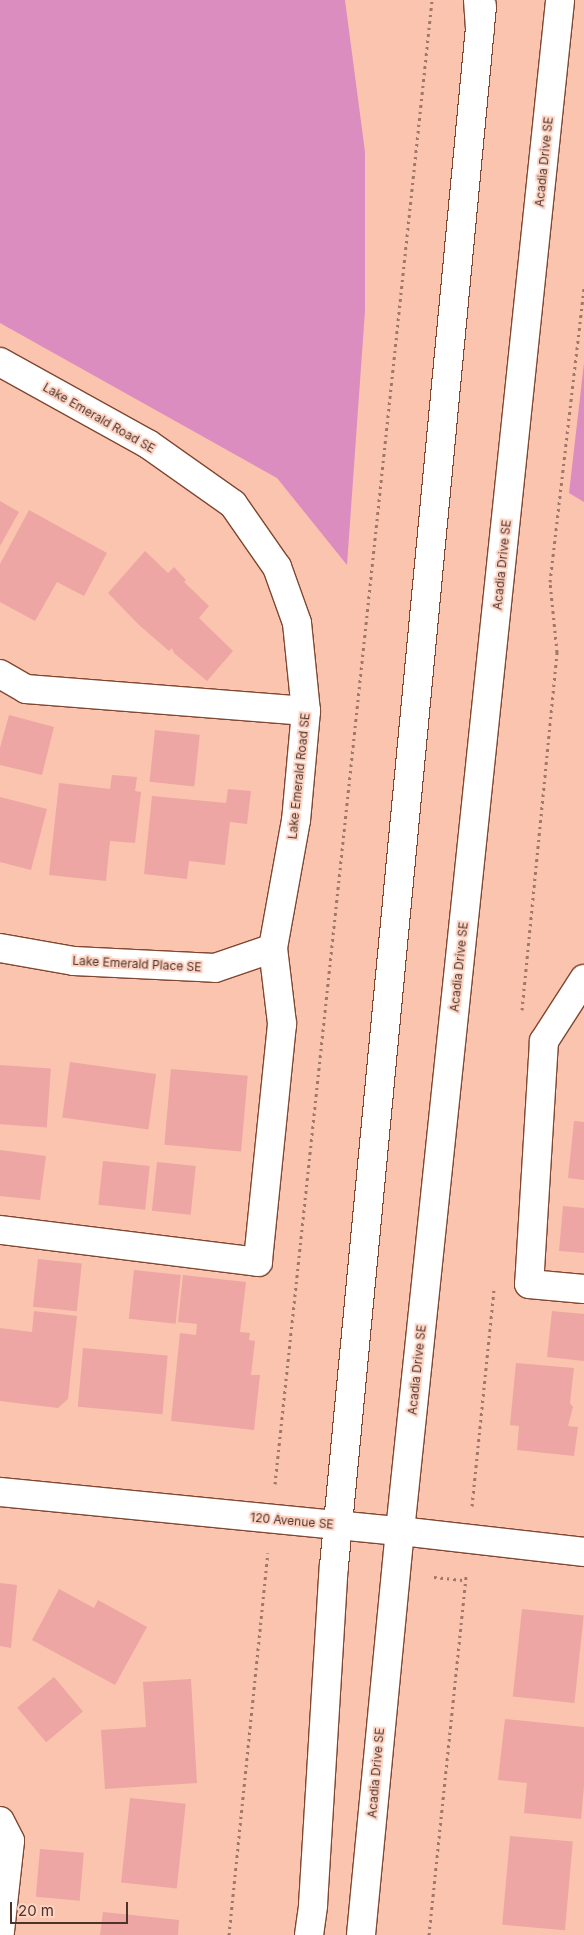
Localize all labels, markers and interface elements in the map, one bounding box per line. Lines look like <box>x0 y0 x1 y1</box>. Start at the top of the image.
street label: Acadia Drive SE <box>532 116 556 208</box>
street label: Lake Emerald Road SE <box>40 380 158 456</box>
street label: Acadia Drive SE <box>490 519 514 611</box>
street label: Lake Emerald Road SE <box>285 712 313 840</box>
street label: Acadia Drive SE <box>447 921 471 1013</box>
street label: Lake Emerald Place SE <box>72 953 202 975</box>
street label: Acadia Drive SE <box>405 1324 429 1416</box>
street label: 120 Avenue SE <box>250 1510 334 1532</box>
street label: Acadia Drive SE <box>365 1727 387 1819</box>
scale bar <box>12 1892 130 1924</box>
text: 20 m <box>18 1901 54 1920</box>

